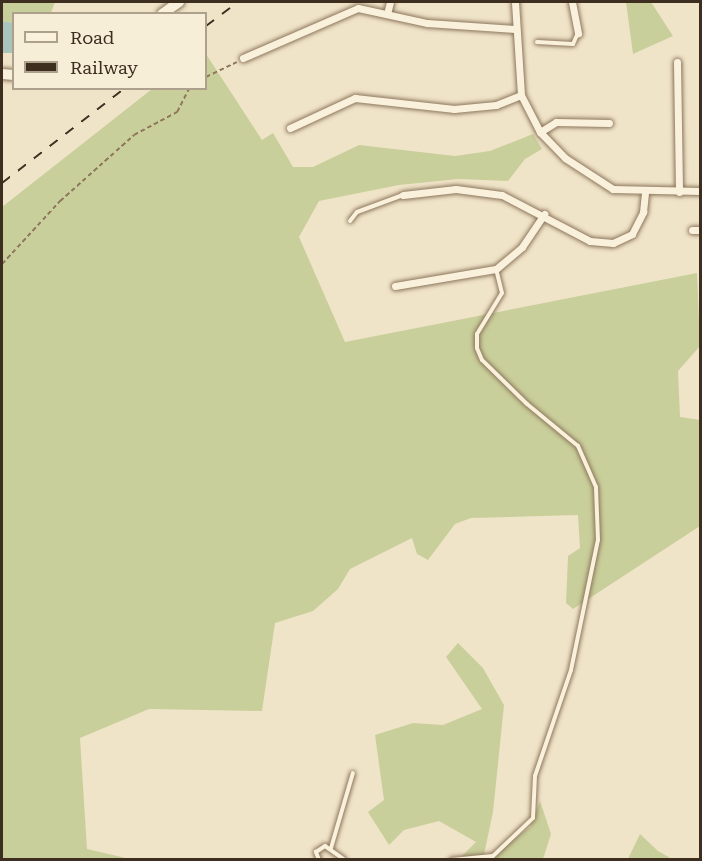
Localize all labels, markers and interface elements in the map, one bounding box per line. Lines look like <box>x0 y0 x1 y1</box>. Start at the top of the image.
legend <box>12 12 207 90</box>
text: Road <box>70 27 114 48</box>
text: Railway <box>70 57 138 78</box>

